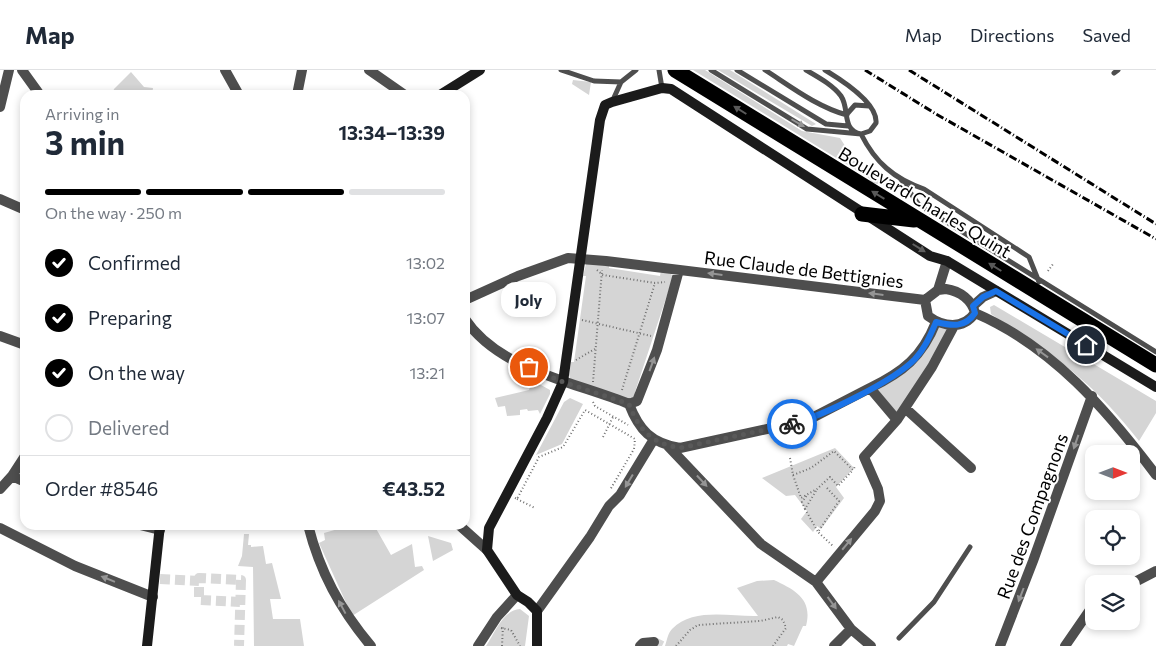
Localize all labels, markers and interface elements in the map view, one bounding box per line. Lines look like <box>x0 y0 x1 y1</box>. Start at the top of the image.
text: Map <box>25 20 75 49</box>
text: Map <box>905 24 942 46</box>
text: Directions <box>970 24 1054 46</box>
text: Saved <box>1082 24 1131 46</box>
text: Arriving in <box>45 104 119 123</box>
one-way arrow <box>734 105 747 115</box>
one-way arrow <box>791 119 804 128</box>
text: 13:34–13:39 <box>338 121 445 144</box>
text: 3 min <box>45 122 125 162</box>
street label: Boulevard Charles Quint <box>835 142 1015 262</box>
one-way arrow <box>872 191 885 200</box>
text: On the way · 250 m <box>45 203 182 222</box>
one-way arrow <box>912 244 925 253</box>
street label: Rue Claude de Bettignies <box>703 246 905 292</box>
icon: check <box>45 249 73 277</box>
text: Confirmed <box>88 251 181 274</box>
text: 13:02 <box>406 253 445 272</box>
one-way arrow <box>989 262 1002 271</box>
one-way arrow <box>707 270 723 278</box>
callout: Joly <box>502 282 556 317</box>
text: Joly <box>515 290 542 309</box>
one-way arrow <box>868 290 884 298</box>
icon: check <box>45 304 73 332</box>
text: Preparing <box>88 306 172 329</box>
text: 13:07 <box>406 308 445 327</box>
pin <box>1065 324 1107 366</box>
icon: home <box>1072 331 1100 359</box>
pin <box>508 346 550 388</box>
one-way arrow <box>1035 348 1049 358</box>
icon: bag <box>515 353 543 381</box>
one-way arrow <box>649 356 656 371</box>
icon: check <box>45 359 73 387</box>
text: On the way <box>88 361 185 384</box>
text: 13:21 <box>410 363 445 382</box>
courier <box>767 399 817 449</box>
icon: bike <box>778 410 806 438</box>
text: Delivered <box>88 416 169 439</box>
street label: Rue des Compagnons <box>992 430 1072 602</box>
one-way arrow <box>1071 435 1079 450</box>
north arrow <box>1085 445 1140 500</box>
map controls <box>1085 445 1140 630</box>
one-way arrow <box>625 474 634 487</box>
one-way arrow <box>696 475 708 487</box>
text: Order #8546 <box>45 477 158 500</box>
text: €43.52 <box>382 477 445 500</box>
button: locate <box>1085 510 1140 565</box>
one-way arrow <box>842 538 853 551</box>
one-way arrow <box>101 574 115 582</box>
button: layers <box>1085 575 1140 630</box>
one-way arrow <box>1017 588 1025 603</box>
one-way arrow <box>827 596 837 610</box>
one-way arrow <box>338 600 346 614</box>

